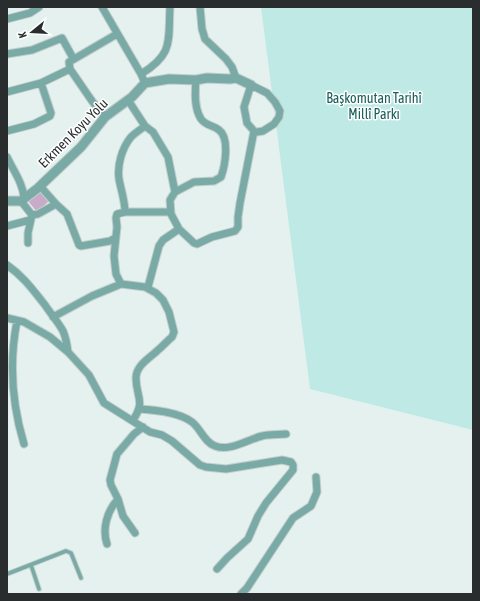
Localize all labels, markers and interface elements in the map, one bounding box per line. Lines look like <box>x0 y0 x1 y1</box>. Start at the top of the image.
north arrow <box>12 12 52 52</box>
text: K <box>16 30 29 40</box>
park label: Başkomutan Tarihî Millî Parkı <box>326 90 423 122</box>
street label: Erkmen Koyu Yolu <box>35 95 111 171</box>

